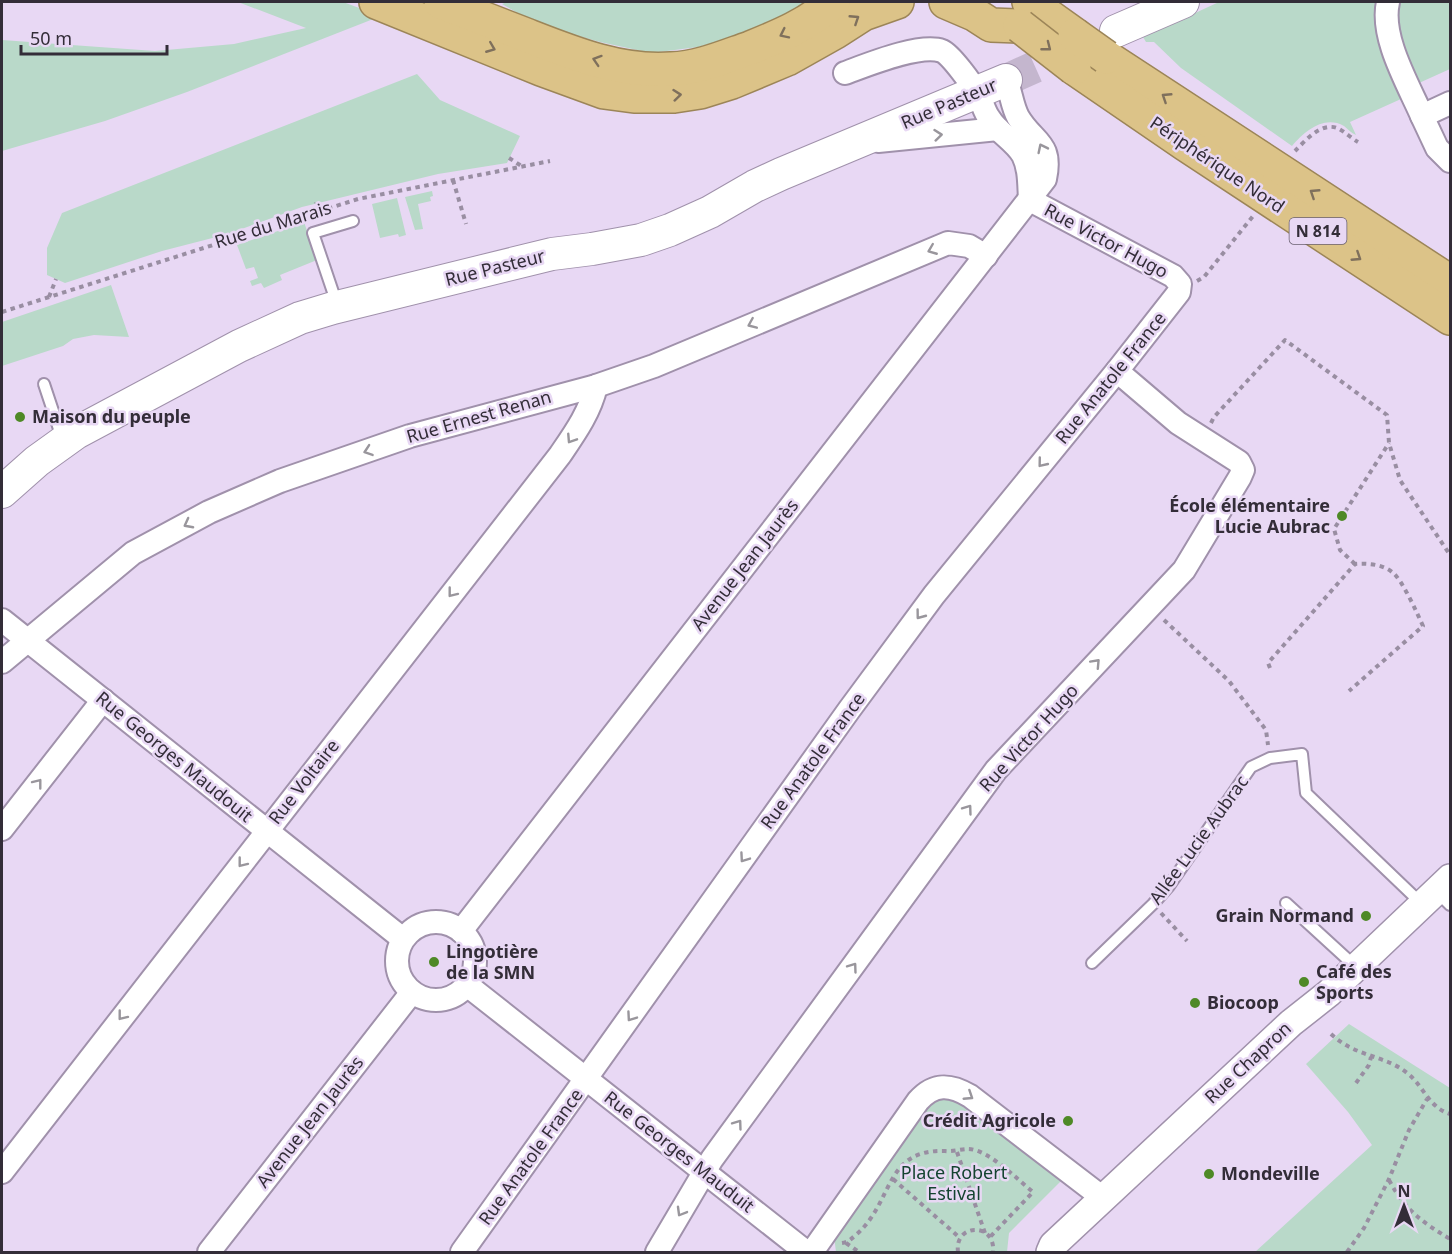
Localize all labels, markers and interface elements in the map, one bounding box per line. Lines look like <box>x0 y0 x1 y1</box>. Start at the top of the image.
one-way arrow <box>849 15 859 27</box>
scale bar <box>21 18 166 56</box>
text: 50 m <box>30 26 72 50</box>
one-way arrow <box>780 26 791 38</box>
one-way arrow <box>1041 39 1052 50</box>
one-way arrow <box>484 41 495 53</box>
one-way arrow <box>592 54 603 67</box>
street label: Rue Pasteur <box>897 72 1001 134</box>
one-way arrow <box>672 89 682 102</box>
one-way arrow <box>1162 92 1172 104</box>
street label: Périphérique Nord <box>1146 110 1289 218</box>
one-way arrow <box>933 129 943 142</box>
one-way arrow <box>1037 143 1049 154</box>
one-way arrow <box>1309 189 1320 200</box>
street label: Rue du Marais <box>211 195 334 253</box>
street label: Rue Victor Hugo <box>1040 197 1173 283</box>
road number: N 814 <box>1290 218 1346 244</box>
one-way arrow <box>928 242 938 255</box>
street label: Rue Pasteur <box>442 243 548 291</box>
one-way arrow <box>1350 250 1361 261</box>
street label: Rue Anatole France <box>1050 306 1171 448</box>
one-way arrow <box>748 317 759 329</box>
street label: Rue Ernest Renan <box>404 384 554 448</box>
place label: Maison du peuple <box>32 404 191 428</box>
marker: Maison du peuple <box>13 410 27 424</box>
one-way arrow <box>567 432 578 443</box>
one-way arrow <box>363 443 374 456</box>
one-way arrow <box>1038 456 1049 467</box>
place label: École élémentaire Lucie Aubrac <box>1169 493 1330 538</box>
street label: Avenue Jean Jaurès <box>685 494 803 635</box>
marker: École élémentaire Lucie Aubrac <box>1335 509 1349 523</box>
one-way arrow <box>184 517 194 528</box>
one-way arrow <box>448 586 459 597</box>
one-way arrow <box>916 608 927 619</box>
one-way arrow <box>1089 659 1100 670</box>
street label: Rue Victor Hugo <box>973 678 1083 796</box>
street label: Rue Georges Maudouit <box>91 686 258 827</box>
street label: Rue Anatole France <box>755 687 870 833</box>
street label: Rue Voltaire <box>262 734 344 829</box>
street label: Allée Lucie Aubrac <box>1143 770 1253 909</box>
one-way arrow <box>30 778 41 789</box>
one-way arrow <box>960 805 971 816</box>
one-way arrow <box>740 851 751 862</box>
one-way arrow <box>238 856 249 867</box>
place label: Grain Normand <box>1215 903 1354 927</box>
marker: Grain Normand <box>1359 909 1373 923</box>
place label: Lingotière de la SMN <box>446 939 538 984</box>
marker: Lingotière de la SMN <box>427 955 441 969</box>
place label: Café des Sports <box>1316 959 1392 1004</box>
one-way arrow <box>845 962 856 973</box>
marker: Café des Sports <box>1297 975 1311 989</box>
place label: Biocoop <box>1207 990 1279 1014</box>
marker: Biocoop <box>1188 996 1202 1010</box>
one-way arrow <box>118 1010 129 1021</box>
one-way arrow <box>627 1010 638 1021</box>
street label: Rue Chapron <box>1199 1016 1296 1109</box>
street label: Avenue Jean Jaurès <box>250 1051 368 1192</box>
street label: Rue Anatole France <box>473 1083 588 1229</box>
street label: Rue Georges Mauduit <box>600 1085 760 1218</box>
one-way arrow <box>962 1089 973 1100</box>
place label: Crédit Agricole <box>923 1108 1056 1132</box>
marker: Crédit Agricole <box>1061 1114 1075 1128</box>
one-way arrow <box>731 1120 742 1131</box>
park label: Place Robert Estival <box>901 1160 1008 1205</box>
place label: Mondeville <box>1221 1161 1320 1185</box>
marker: Mondeville <box>1202 1167 1216 1181</box>
north arrow <box>1374 1176 1434 1236</box>
text: N <box>1397 1180 1411 1202</box>
one-way arrow <box>676 1206 688 1216</box>

